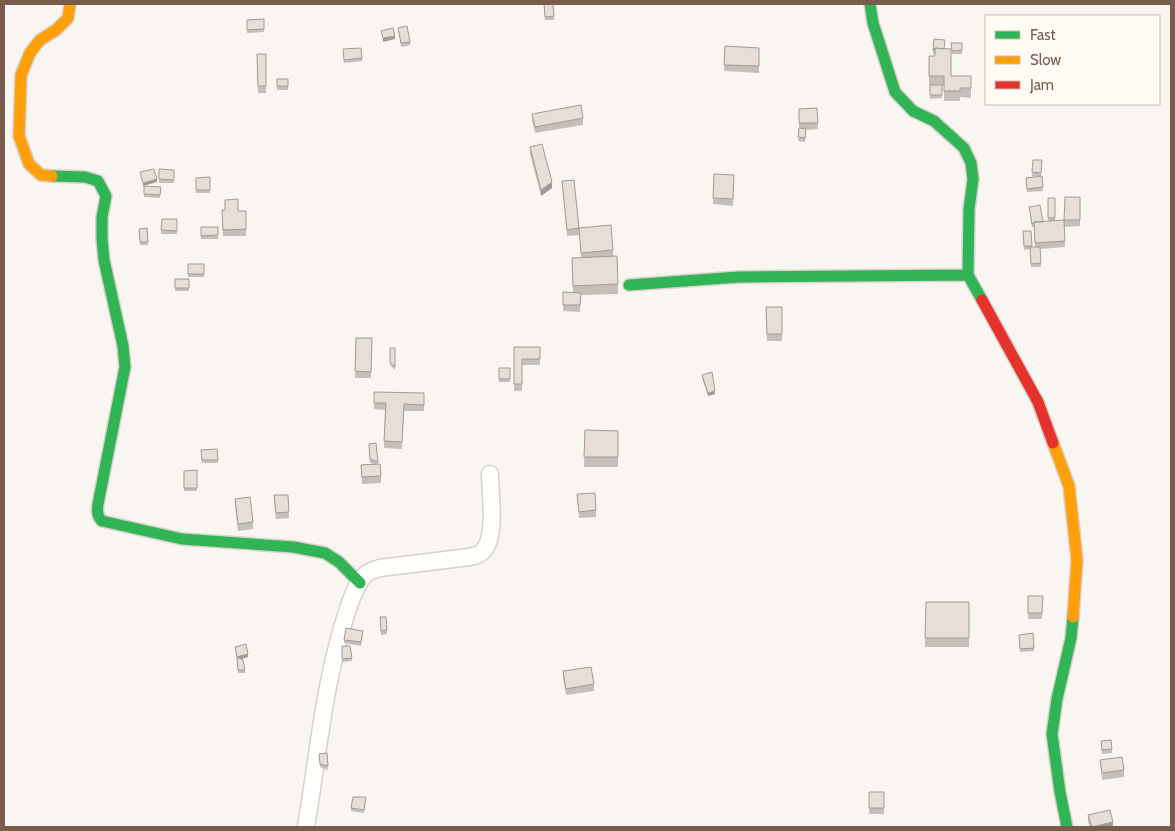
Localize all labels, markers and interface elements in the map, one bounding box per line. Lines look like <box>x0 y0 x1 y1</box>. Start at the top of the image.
legend <box>985 15 1160 105</box>
text: Fast <box>1030 26 1055 44</box>
text: Slow <box>1030 51 1061 69</box>
text: Jam <box>1029 76 1054 94</box>

